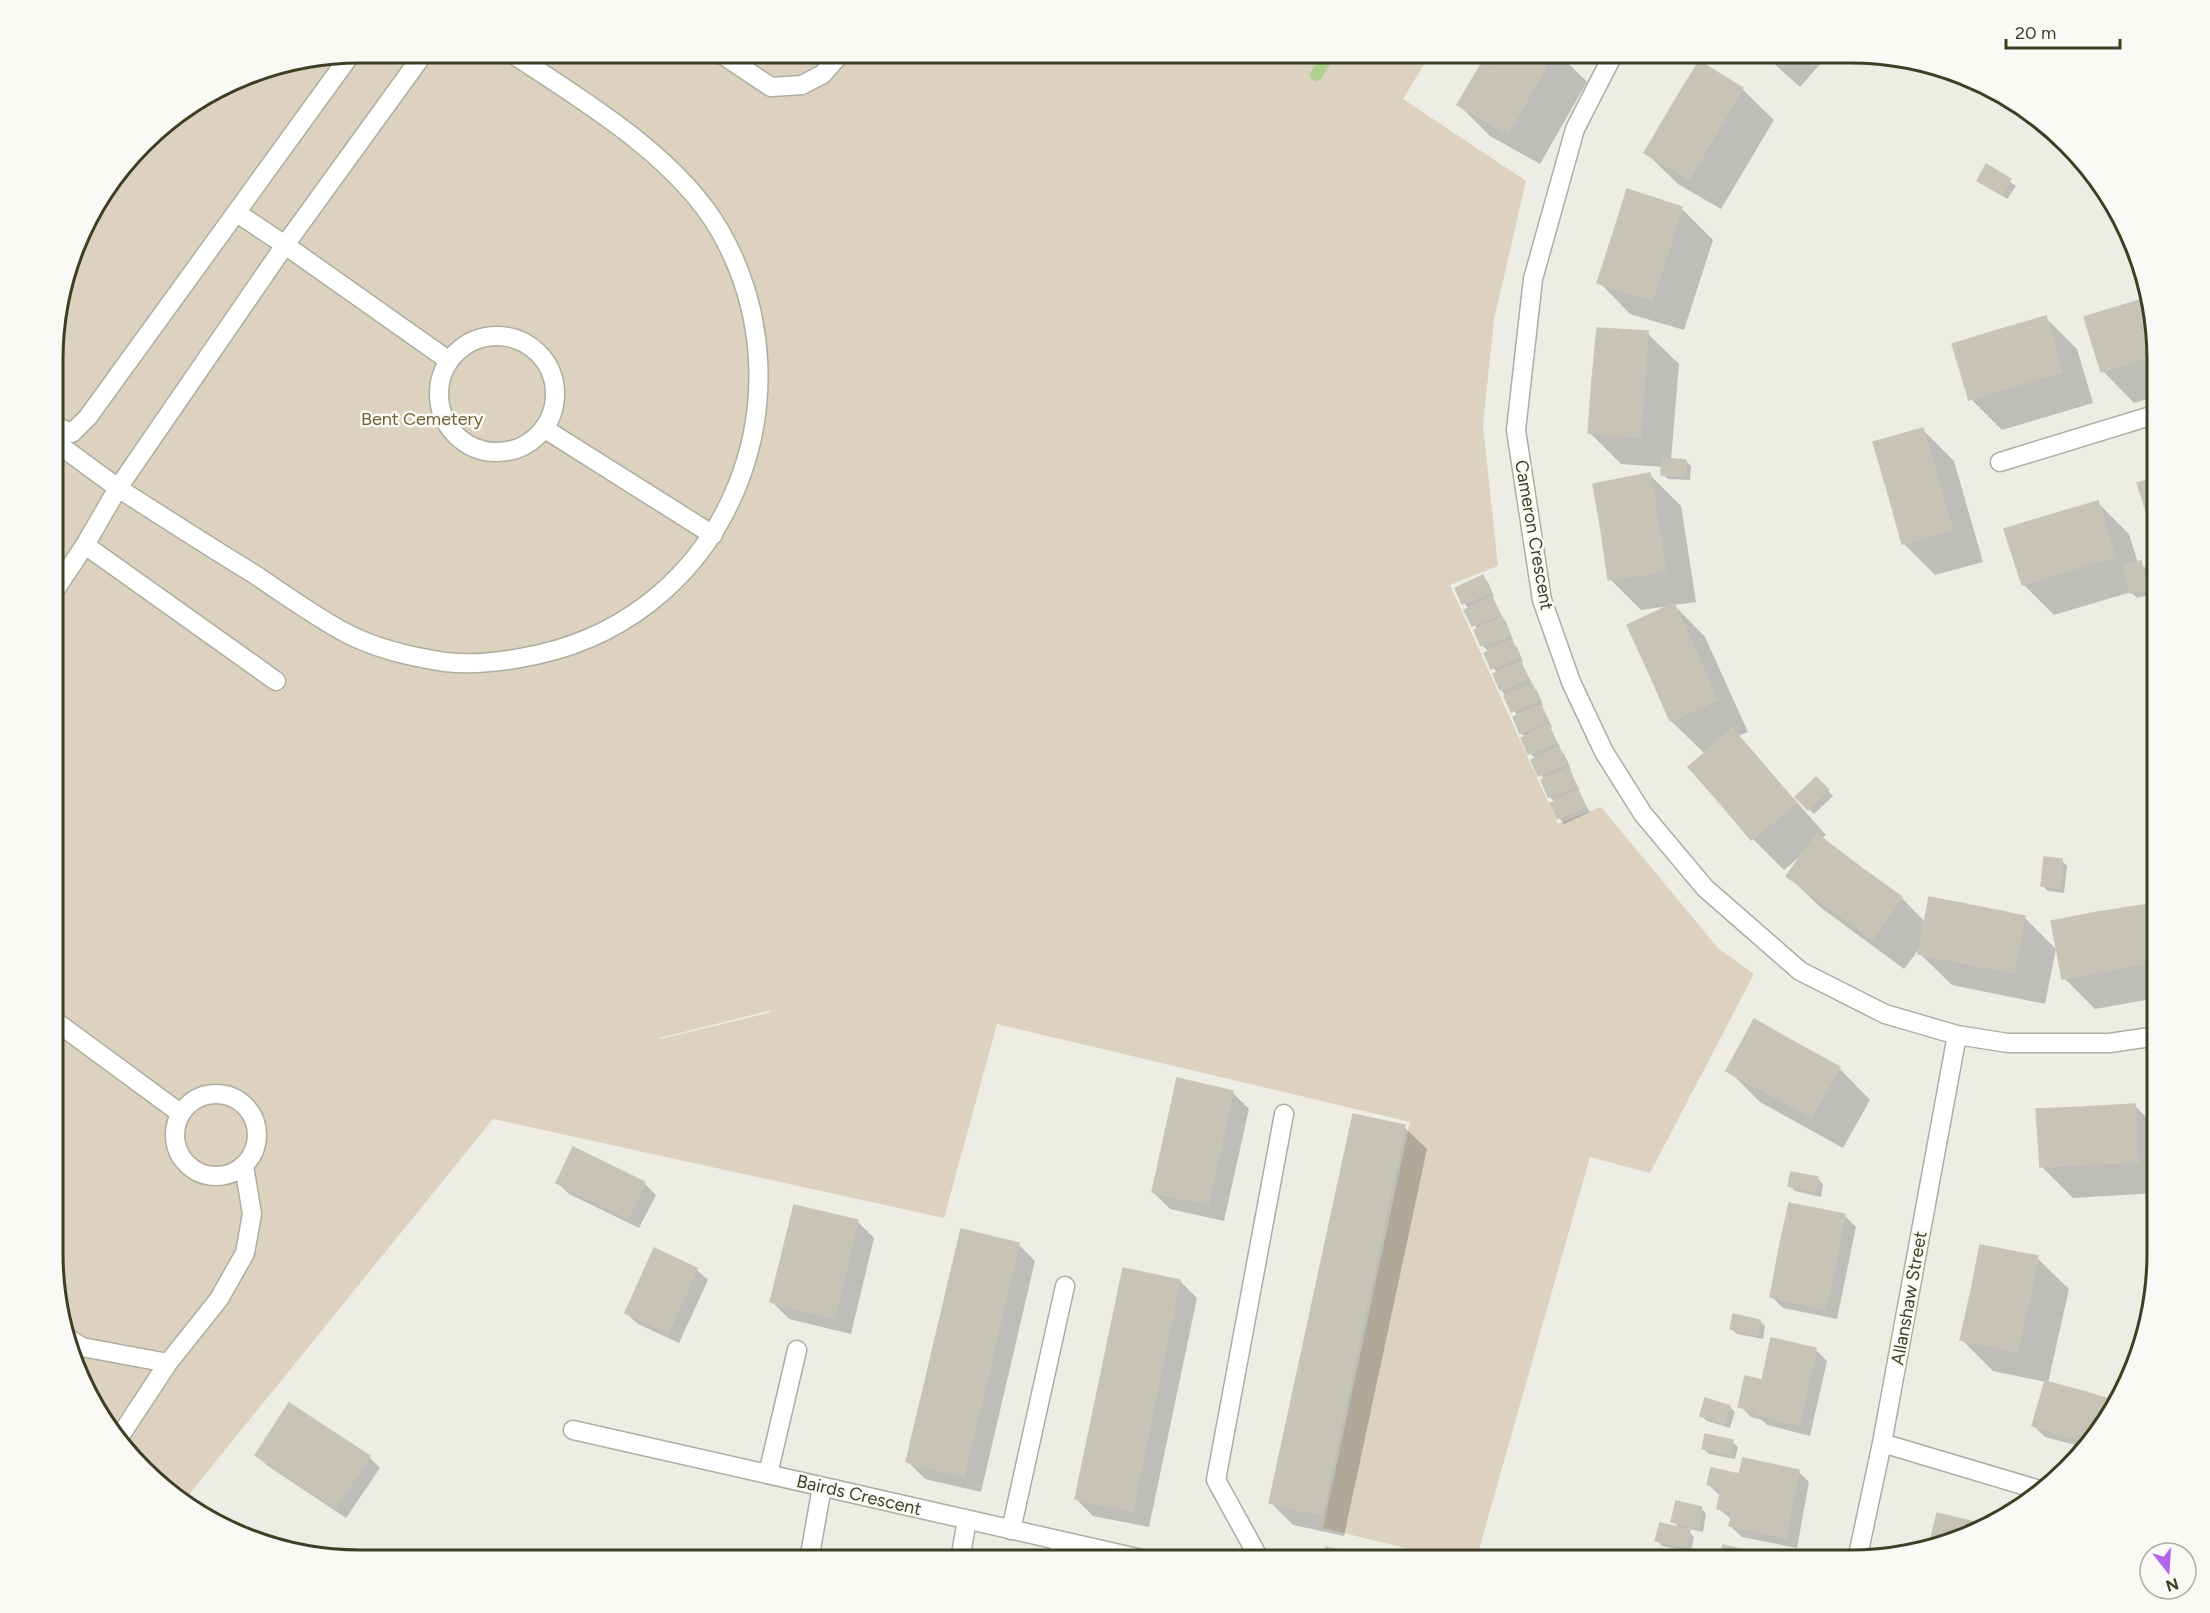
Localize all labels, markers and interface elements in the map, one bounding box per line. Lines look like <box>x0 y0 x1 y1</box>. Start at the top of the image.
scale bar <box>2006 12 2120 50</box>
text: 20 m <box>2015 22 2056 44</box>
park label: Bent Cemetery <box>361 408 484 430</box>
street label: Cameron Crescent <box>1510 458 1558 612</box>
street label: Allanshaw Street <box>1886 1229 1932 1367</box>
street label: Bairds Crescent <box>794 1470 924 1520</box>
north arrow <box>2138 1541 2198 1601</box>
text: N <box>2164 1574 2181 1596</box>

